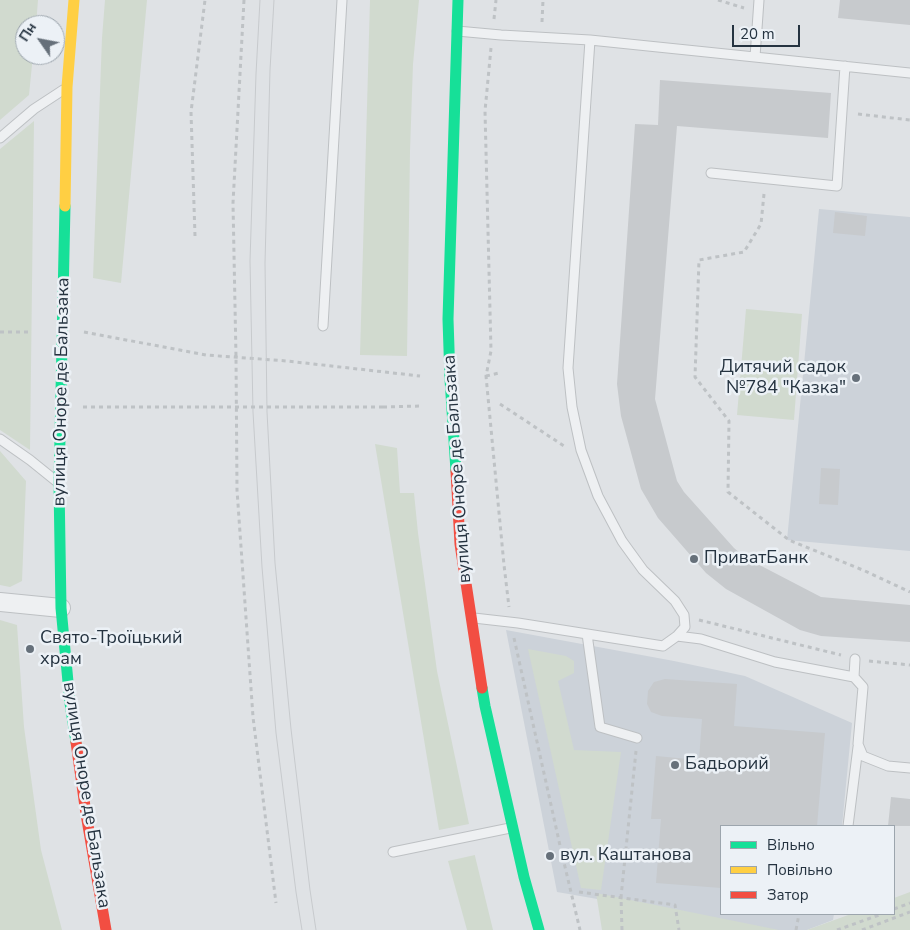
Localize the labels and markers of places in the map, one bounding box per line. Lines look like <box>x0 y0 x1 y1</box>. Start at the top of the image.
place label: Дитячий садок №784 "Казка" <box>720 357 846 399</box>
marker: Дитячий садок №784 "Казка" <box>850 372 862 384</box>
place label: ПриватБанк <box>704 548 808 570</box>
marker: ПриватБанк <box>688 553 700 565</box>
place label: Свято-Троїцький храм <box>40 628 182 670</box>
marker: Свято-Троїцький храм <box>24 643 36 655</box>
place label: Бадьорий <box>685 754 769 776</box>
marker: Бадьорий <box>669 759 681 771</box>
place label: вул. Каштанова <box>560 845 691 867</box>
marker: вул. Каштанова <box>544 850 556 862</box>

